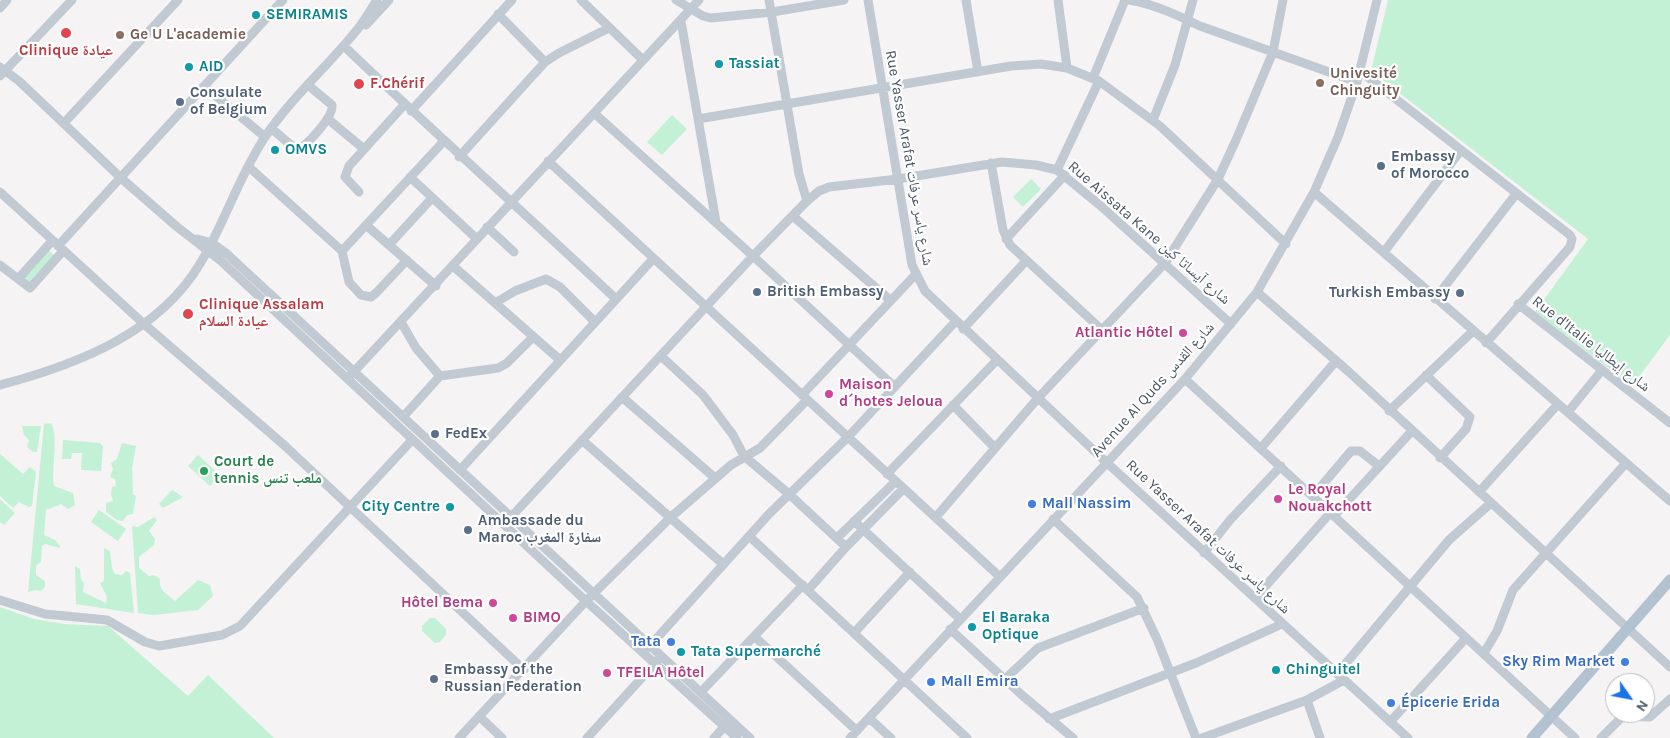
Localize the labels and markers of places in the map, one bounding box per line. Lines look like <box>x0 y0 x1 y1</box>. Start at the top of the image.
place label: SEMIRAMIS <box>266 6 348 24</box>
marker: SEMIRAMIS <box>250 9 262 21</box>
marker: Clinique عيادة <box>59 26 73 40</box>
place label: Ge U L'academie <box>130 26 246 44</box>
marker: Ge U L'academie <box>114 29 126 41</box>
place label: Clinique عيادة <box>19 42 113 60</box>
place label: Tassiat <box>729 55 780 73</box>
place label: AID <box>199 58 223 76</box>
marker: Tassiat <box>713 58 725 70</box>
marker: AID <box>183 61 195 73</box>
place label: Univesité Chinguity <box>1330 65 1400 100</box>
place label: F.Chérif <box>370 75 425 93</box>
marker: F.Chérif <box>352 77 366 91</box>
marker: Univesité Chinguity <box>1314 77 1326 89</box>
place label: Consulate of Belgium <box>190 84 267 119</box>
marker: Consulate of Belgium <box>174 96 186 108</box>
place label: OMVS <box>285 141 327 159</box>
marker: OMVS <box>269 144 281 156</box>
place label: Embassy of Morocco <box>1391 148 1469 183</box>
marker: Embassy of Morocco <box>1375 160 1387 172</box>
place label: British Embassy <box>767 283 884 301</box>
place label: Turkish Embassy <box>1329 284 1450 302</box>
marker: British Embassy <box>751 286 763 298</box>
marker: Turkish Embassy <box>1454 287 1466 299</box>
place label: Clinique Assalam عيادة السلام <box>199 296 324 331</box>
marker: Clinique Assalam عيادة السلام <box>181 307 195 321</box>
place label: Atlantic Hôtel <box>1075 324 1173 342</box>
marker: Atlantic Hôtel <box>1177 327 1189 339</box>
place label: Maison d´hotes Jeloua <box>839 376 943 411</box>
marker: Maison d´hotes Jeloua <box>823 388 835 400</box>
place label: FedEx <box>445 425 487 443</box>
marker: FedEx <box>429 428 441 440</box>
place label: Court de tennis ملعب تنس <box>214 453 322 488</box>
marker: Court de tennis ملعب تنس <box>198 465 210 477</box>
place label: Le Royal Nouakchott <box>1288 481 1372 516</box>
marker: Le Royal Nouakchott <box>1272 493 1284 505</box>
place label: Mall Nassim <box>1042 495 1131 513</box>
place label: City Centre <box>362 498 440 516</box>
marker: Mall Nassim <box>1026 498 1038 510</box>
marker: City Centre <box>444 501 456 513</box>
place label: Ambassade du Maroc سفارة المغرب <box>478 512 601 547</box>
marker: Ambassade du Maroc سفارة المغرب <box>462 524 474 536</box>
place label: Hôtel Bema <box>401 594 483 612</box>
marker: Hôtel Bema <box>487 597 499 609</box>
place label: BIMO <box>523 609 561 627</box>
place label: El Baraka Optique <box>982 609 1050 644</box>
marker: BIMO <box>507 612 519 624</box>
marker: El Baraka Optique <box>966 621 978 633</box>
place label: Tata <box>631 633 661 651</box>
marker: Tata <box>665 636 677 648</box>
place label: Tata Supermarché <box>691 643 821 661</box>
marker: Tata Supermarché <box>675 646 687 658</box>
place label: Sky Rim Market <box>1502 653 1615 671</box>
marker: Sky Rim Market <box>1619 656 1631 668</box>
place label: Embassy of the Russian Federation <box>444 661 582 696</box>
place label: Chinguitel <box>1286 661 1361 679</box>
place label: TFEILA Hôtel <box>617 664 705 682</box>
marker: Chinguitel <box>1270 664 1282 676</box>
marker: TFEILA Hôtel <box>601 667 613 679</box>
marker: Embassy of the Russian Federation <box>428 673 440 685</box>
place label: Mall Emira <box>941 673 1018 691</box>
marker: Mall Emira <box>925 676 937 688</box>
place label: Épicerie Erida <box>1401 694 1500 712</box>
marker: Épicerie Erida <box>1385 697 1397 709</box>

